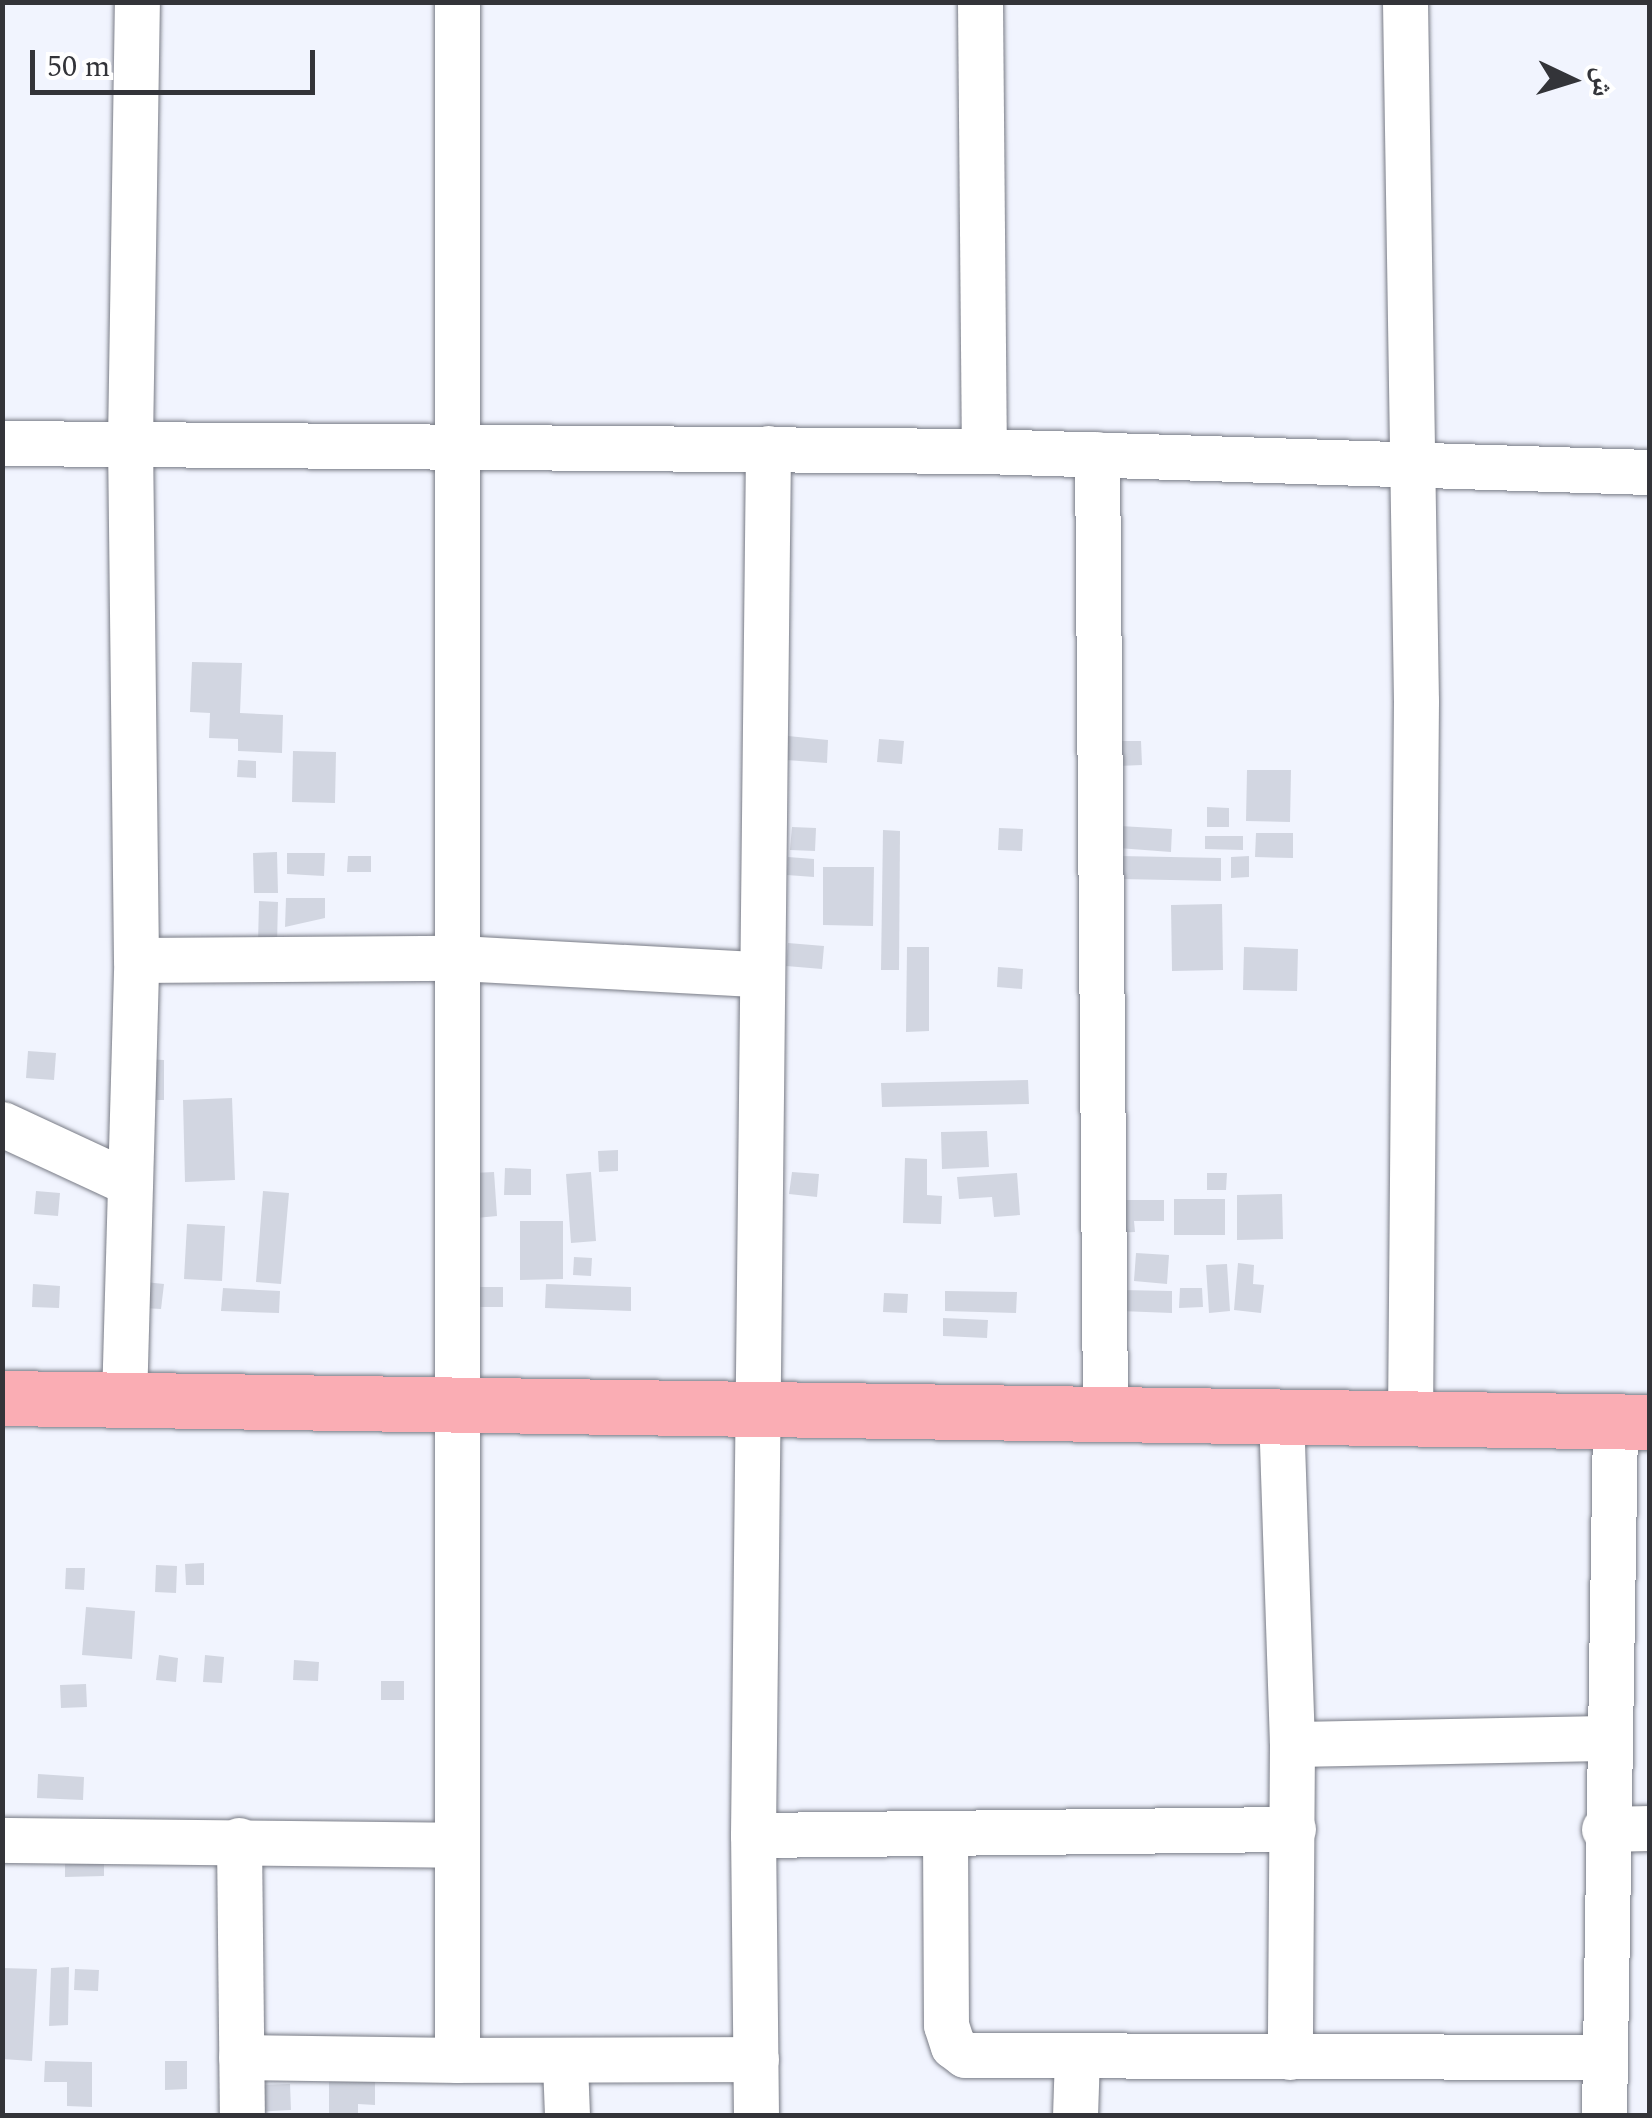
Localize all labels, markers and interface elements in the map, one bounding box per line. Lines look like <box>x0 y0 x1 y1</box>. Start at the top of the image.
scale bar <box>35 30 320 92</box>
north arrow <box>1522 30 1622 130</box>
text: 50 m <box>47 44 110 90</box>
text: ش <box>1580 66 1625 98</box>

